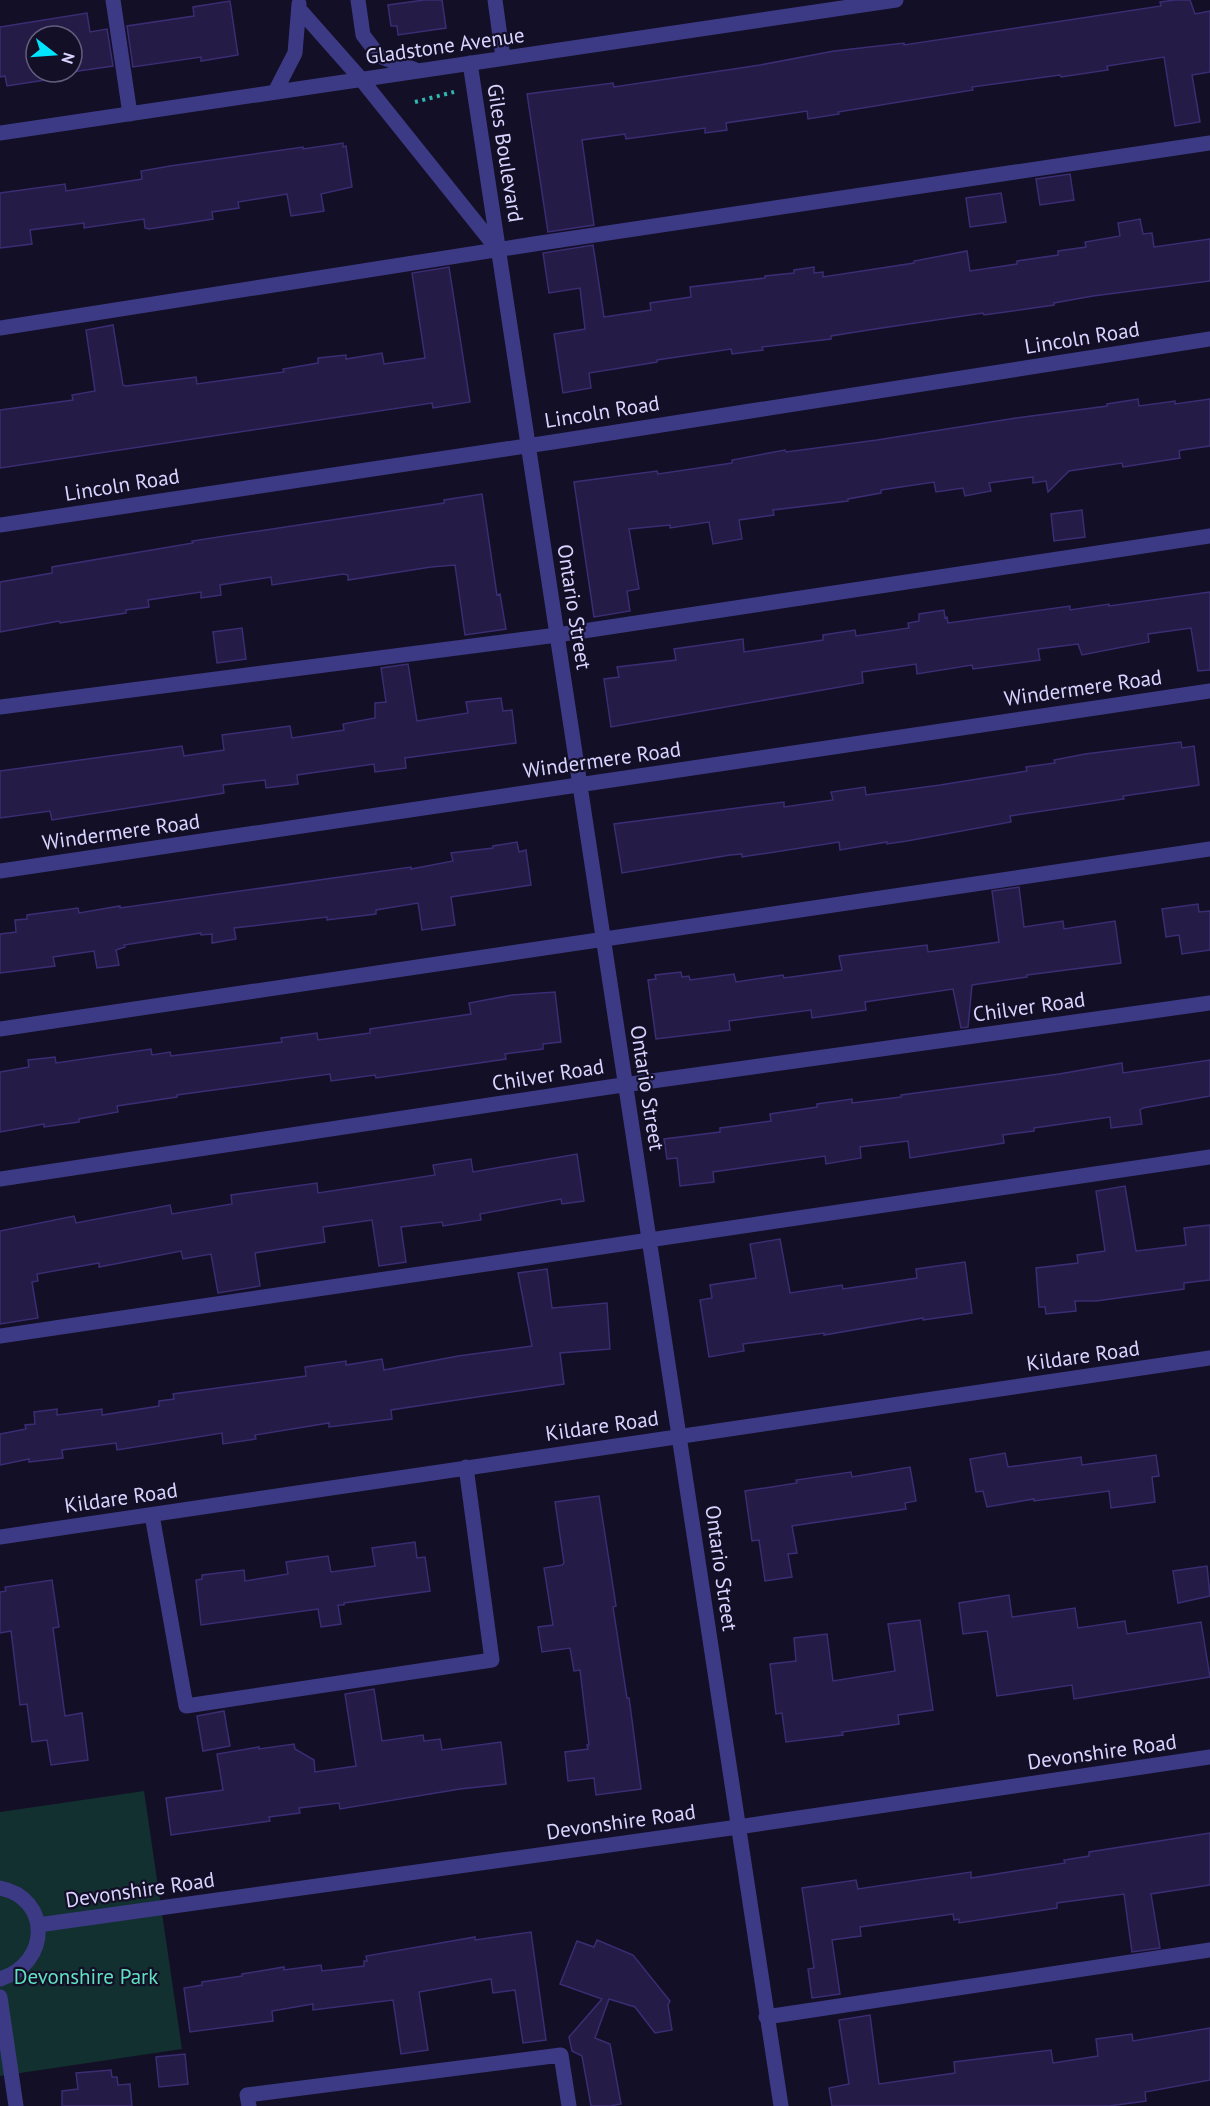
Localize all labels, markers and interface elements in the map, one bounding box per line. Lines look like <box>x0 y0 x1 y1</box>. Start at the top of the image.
street label: Gladstone Avenue <box>364 21 526 70</box>
north arrow <box>24 24 84 84</box>
text: N <box>57 50 79 66</box>
street label: Giles Boulevard <box>481 82 530 224</box>
street label: Lincoln Road <box>1023 315 1141 360</box>
street label: Lincoln Road <box>543 389 661 434</box>
street label: Lincoln Road <box>63 462 181 507</box>
street label: Ontario Street <box>551 542 598 672</box>
street label: Windermere Road <box>1002 663 1164 712</box>
street label: Windermere Road <box>521 735 683 784</box>
street label: Windermere Road <box>40 807 202 856</box>
street label: Chilver Road <box>971 985 1087 1028</box>
street label: Ontario Street <box>624 1023 671 1153</box>
street label: Chilver Road <box>490 1052 606 1097</box>
street label: Kildare Road <box>1025 1334 1141 1377</box>
street label: Kildare Road <box>544 1404 660 1447</box>
street label: Kildare Road <box>63 1476 179 1519</box>
street label: Ontario Street <box>699 1503 744 1633</box>
street label: Devonshire Road <box>1026 1728 1178 1775</box>
street label: Devonshire Road <box>545 1798 697 1845</box>
street label: Devonshire Road <box>64 1866 216 1913</box>
park label: Devonshire Park <box>14 1963 158 1990</box>

